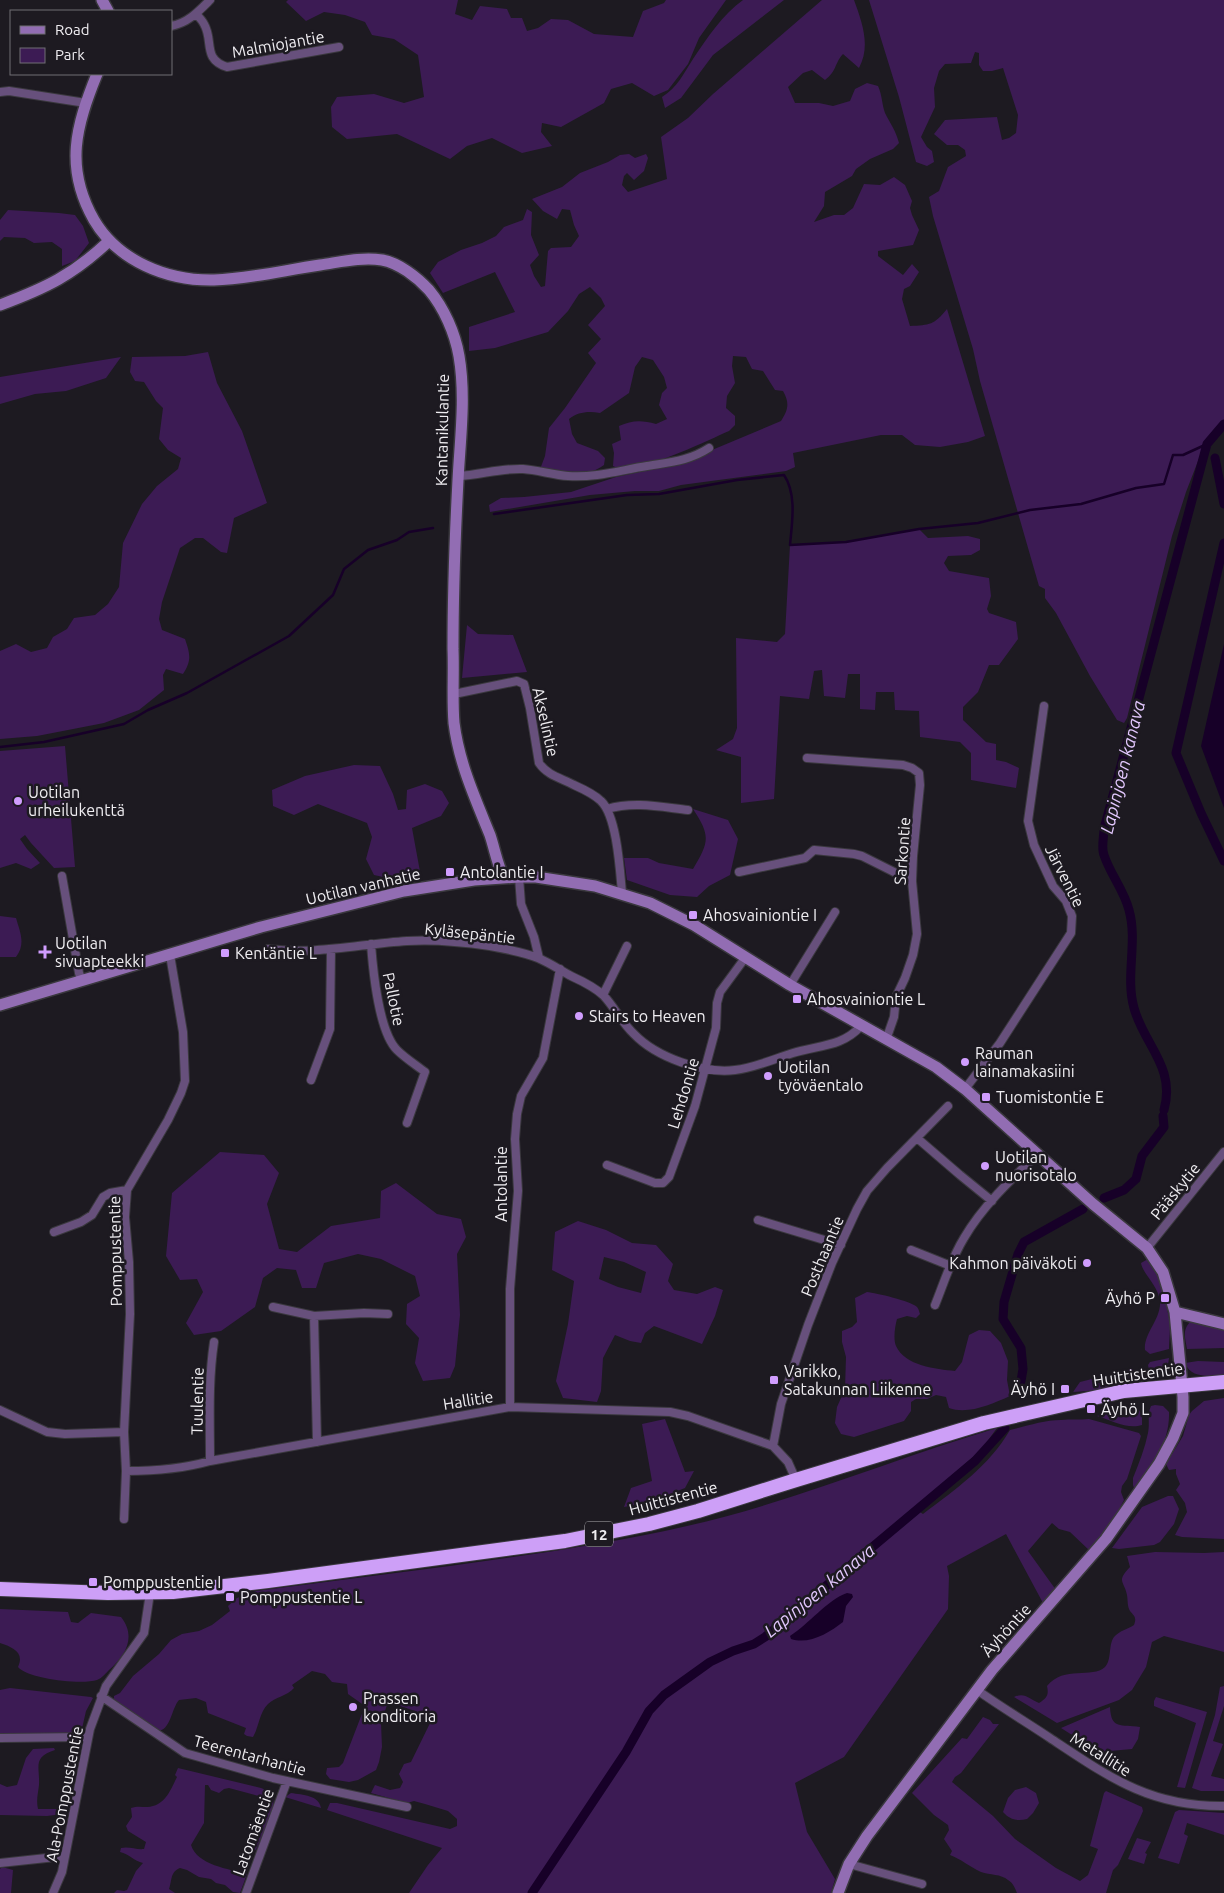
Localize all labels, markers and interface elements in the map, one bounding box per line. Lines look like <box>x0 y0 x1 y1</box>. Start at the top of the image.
legend <box>10 10 172 75</box>
text: Road <box>55 21 90 38</box>
street label: Malmiojantie <box>230 27 326 61</box>
text: Park <box>55 46 85 63</box>
street label: Kantanikulantie <box>432 374 452 486</box>
street label: Akselintie <box>529 686 563 758</box>
water label: Lapinjoen kanava <box>1096 698 1148 835</box>
place label: Uotilan urheilukenttä <box>28 783 125 819</box>
marker: Uotilan urheilukenttä <box>12 795 24 807</box>
street label: Sarkontie <box>891 816 913 886</box>
street label: Järventie <box>1042 842 1088 910</box>
place label: Antolantie I <box>460 863 544 881</box>
street label: Uotilan vanhatie <box>304 864 422 908</box>
marker: Antolantie I <box>444 866 456 878</box>
place label: Ahosvainiontie I <box>703 906 817 924</box>
marker: Ahosvainiontie I <box>687 909 699 921</box>
street label: Kyläsepäntie <box>424 919 516 947</box>
place label: Uotilan sivuapteekki <box>55 934 144 970</box>
place label: Kentäntie L <box>235 944 317 962</box>
marker: Uotilan sivuapteekki <box>39 946 51 958</box>
marker: Kentäntie L <box>219 947 231 959</box>
street label: Pallotie <box>380 971 408 1027</box>
place label: Ahosvainiontie L <box>807 990 925 1008</box>
marker: Ahosvainiontie L <box>791 993 803 1005</box>
place label: Stairs to Heaven <box>589 1007 706 1025</box>
marker: Stairs to Heaven <box>573 1010 585 1022</box>
place label: Rauman lainamakasiini <box>975 1044 1075 1080</box>
street label: Lehdontie <box>664 1055 702 1131</box>
marker: Rauman lainamakasiini <box>959 1056 971 1068</box>
place label: Uotilan työväentalo <box>778 1058 863 1094</box>
marker: Uotilan työväentalo <box>762 1070 774 1082</box>
place label: Tuomistontie E <box>996 1088 1104 1106</box>
marker: Tuomistontie E <box>980 1091 992 1103</box>
street label: Antolantie <box>492 1146 510 1222</box>
place label: Uotilan nuorisotalo <box>995 1148 1077 1184</box>
street label: Pääskytie <box>1147 1159 1203 1223</box>
marker: Uotilan nuorisotalo <box>979 1160 991 1172</box>
street label: Pomppustentie <box>105 1196 125 1306</box>
street label: Posthaantie <box>797 1213 847 1299</box>
place label: Kahmon päiväkoti <box>949 1254 1077 1272</box>
marker: Kahmon päiväkoti <box>1081 1257 1093 1269</box>
place label: Äyhö P <box>1105 1289 1155 1307</box>
marker: Äyhö P <box>1159 1292 1171 1304</box>
street label: Huittistentie <box>1092 1359 1184 1389</box>
place label: Varikko, Satakunnan Liikenne <box>784 1362 931 1398</box>
street label: Tuulentie <box>187 1367 207 1435</box>
marker: Varikko, Satakunnan Liikenne <box>768 1374 780 1386</box>
place label: Äyhö I <box>1011 1380 1055 1398</box>
marker: Äyhö I <box>1059 1383 1071 1395</box>
street label: Hallitie <box>442 1387 494 1413</box>
place label: Äyhö L <box>1101 1400 1149 1418</box>
marker: Äyhö L <box>1085 1403 1097 1415</box>
street label: Huittistentie <box>627 1478 719 1518</box>
road number: 12 <box>585 1522 613 1546</box>
water label: Lapinjoen kanava <box>760 1539 878 1641</box>
place label: Pomppustentie I <box>103 1573 221 1591</box>
marker: Pomppustentie I <box>87 1576 99 1588</box>
place label: Pomppustentie L <box>240 1588 362 1606</box>
marker: Pomppustentie L <box>224 1591 236 1603</box>
street label: Äyhöntie <box>978 1600 1034 1660</box>
place label: Prassen konditoria <box>363 1689 436 1725</box>
marker: Prassen konditoria <box>347 1701 359 1713</box>
street label: Ala-Pomppustentie <box>42 1725 86 1863</box>
street label: Metallitie <box>1067 1728 1135 1780</box>
street label: Teerentarhantie <box>192 1731 308 1779</box>
street label: Latomäentie <box>229 1786 277 1878</box>

